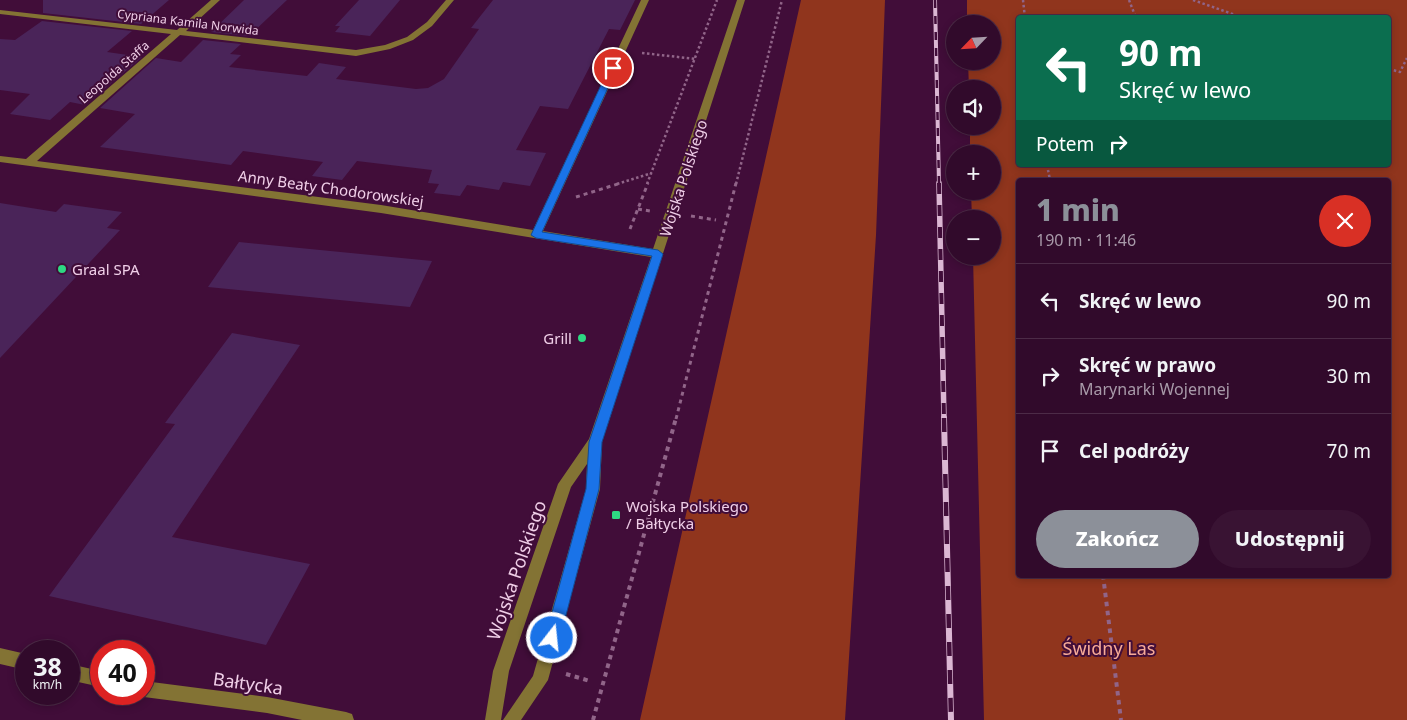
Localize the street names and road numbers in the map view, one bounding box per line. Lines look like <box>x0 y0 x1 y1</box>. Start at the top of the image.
street label: Cypriana Kamila Norwida <box>116 5 260 39</box>
street label: Leopolda Staffa <box>75 37 153 107</box>
street label: Wojska Polskiego <box>655 117 711 239</box>
street label: Anny Beaty Chodorowskiej <box>237 165 425 211</box>
street label: Wojska Polskiego <box>481 497 551 643</box>
street label: Bałtycka <box>211 666 285 700</box>

